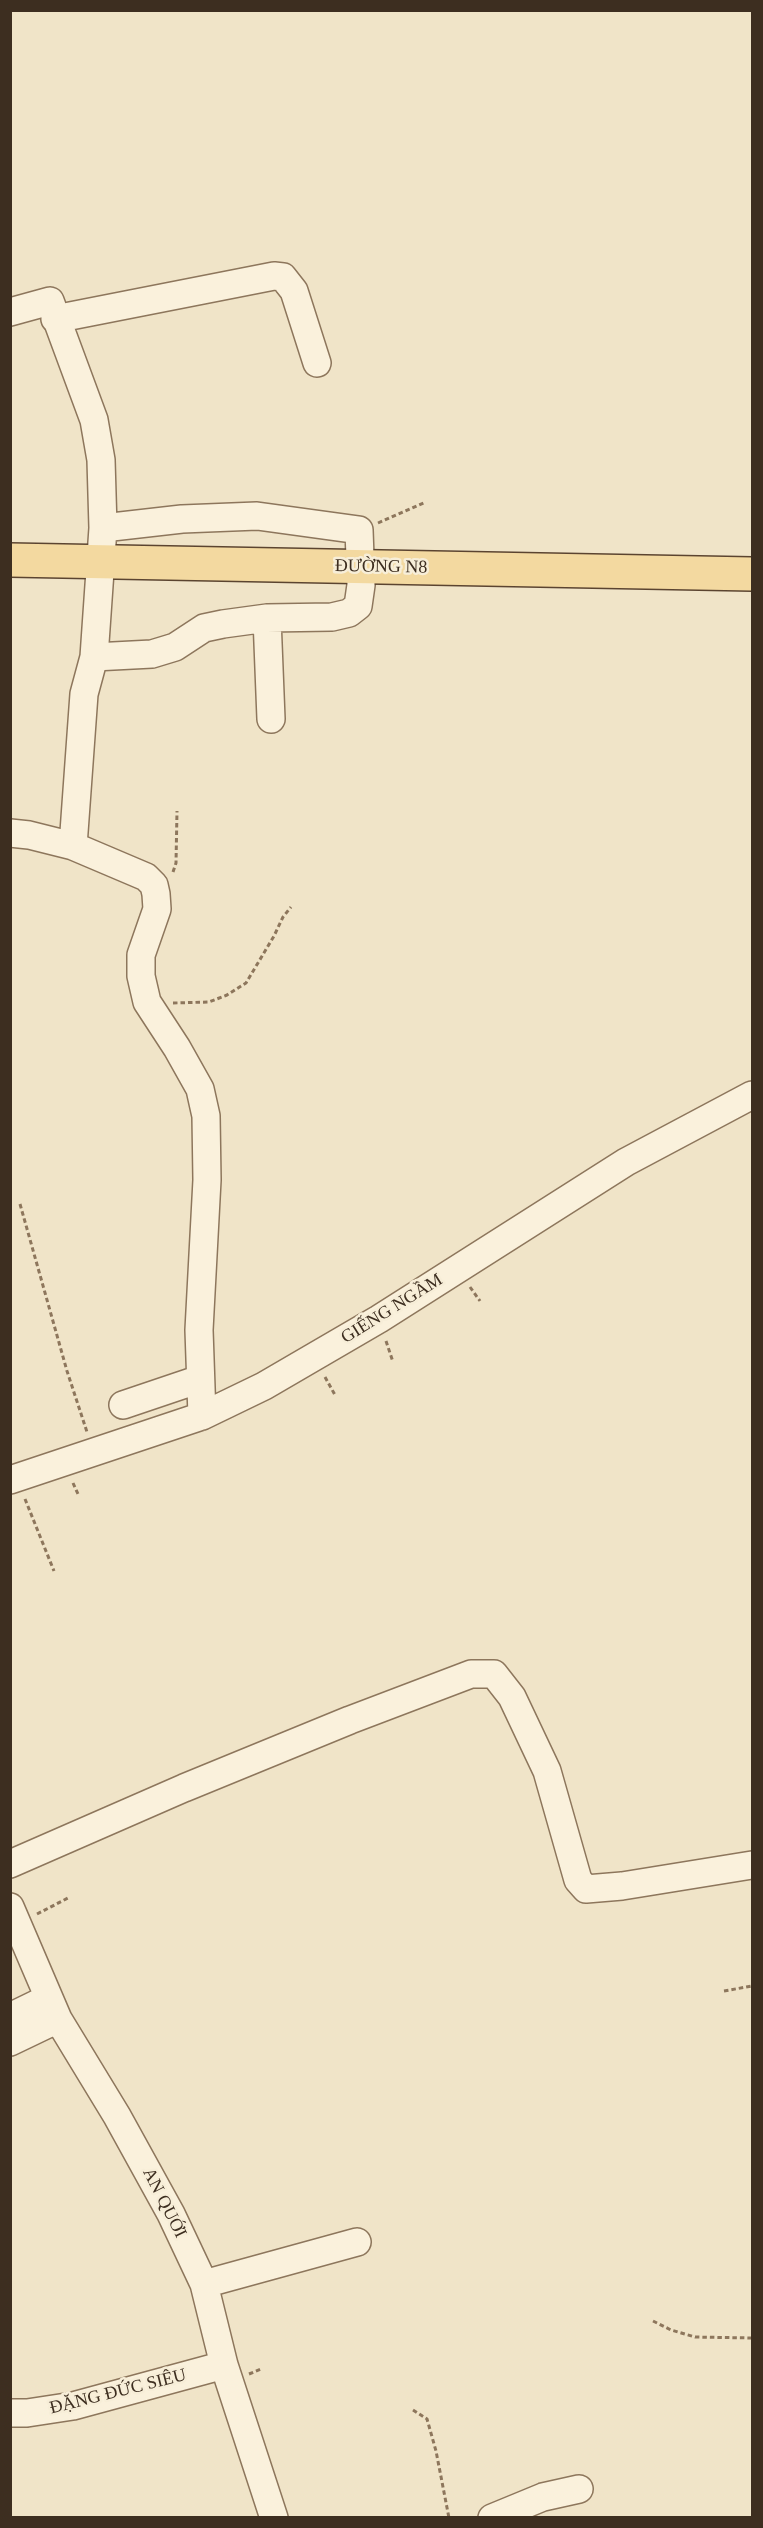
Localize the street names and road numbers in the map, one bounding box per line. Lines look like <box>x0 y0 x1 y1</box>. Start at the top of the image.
street label: ĐƯỜNG N8 <box>335 555 427 579</box>
street label: GIẾNG NGẦM <box>337 1269 447 1349</box>
street label: AN QUỚI <box>137 2164 191 2242</box>
street label: ĐẶNG ĐỨC SIÊU <box>47 2365 189 2419</box>

